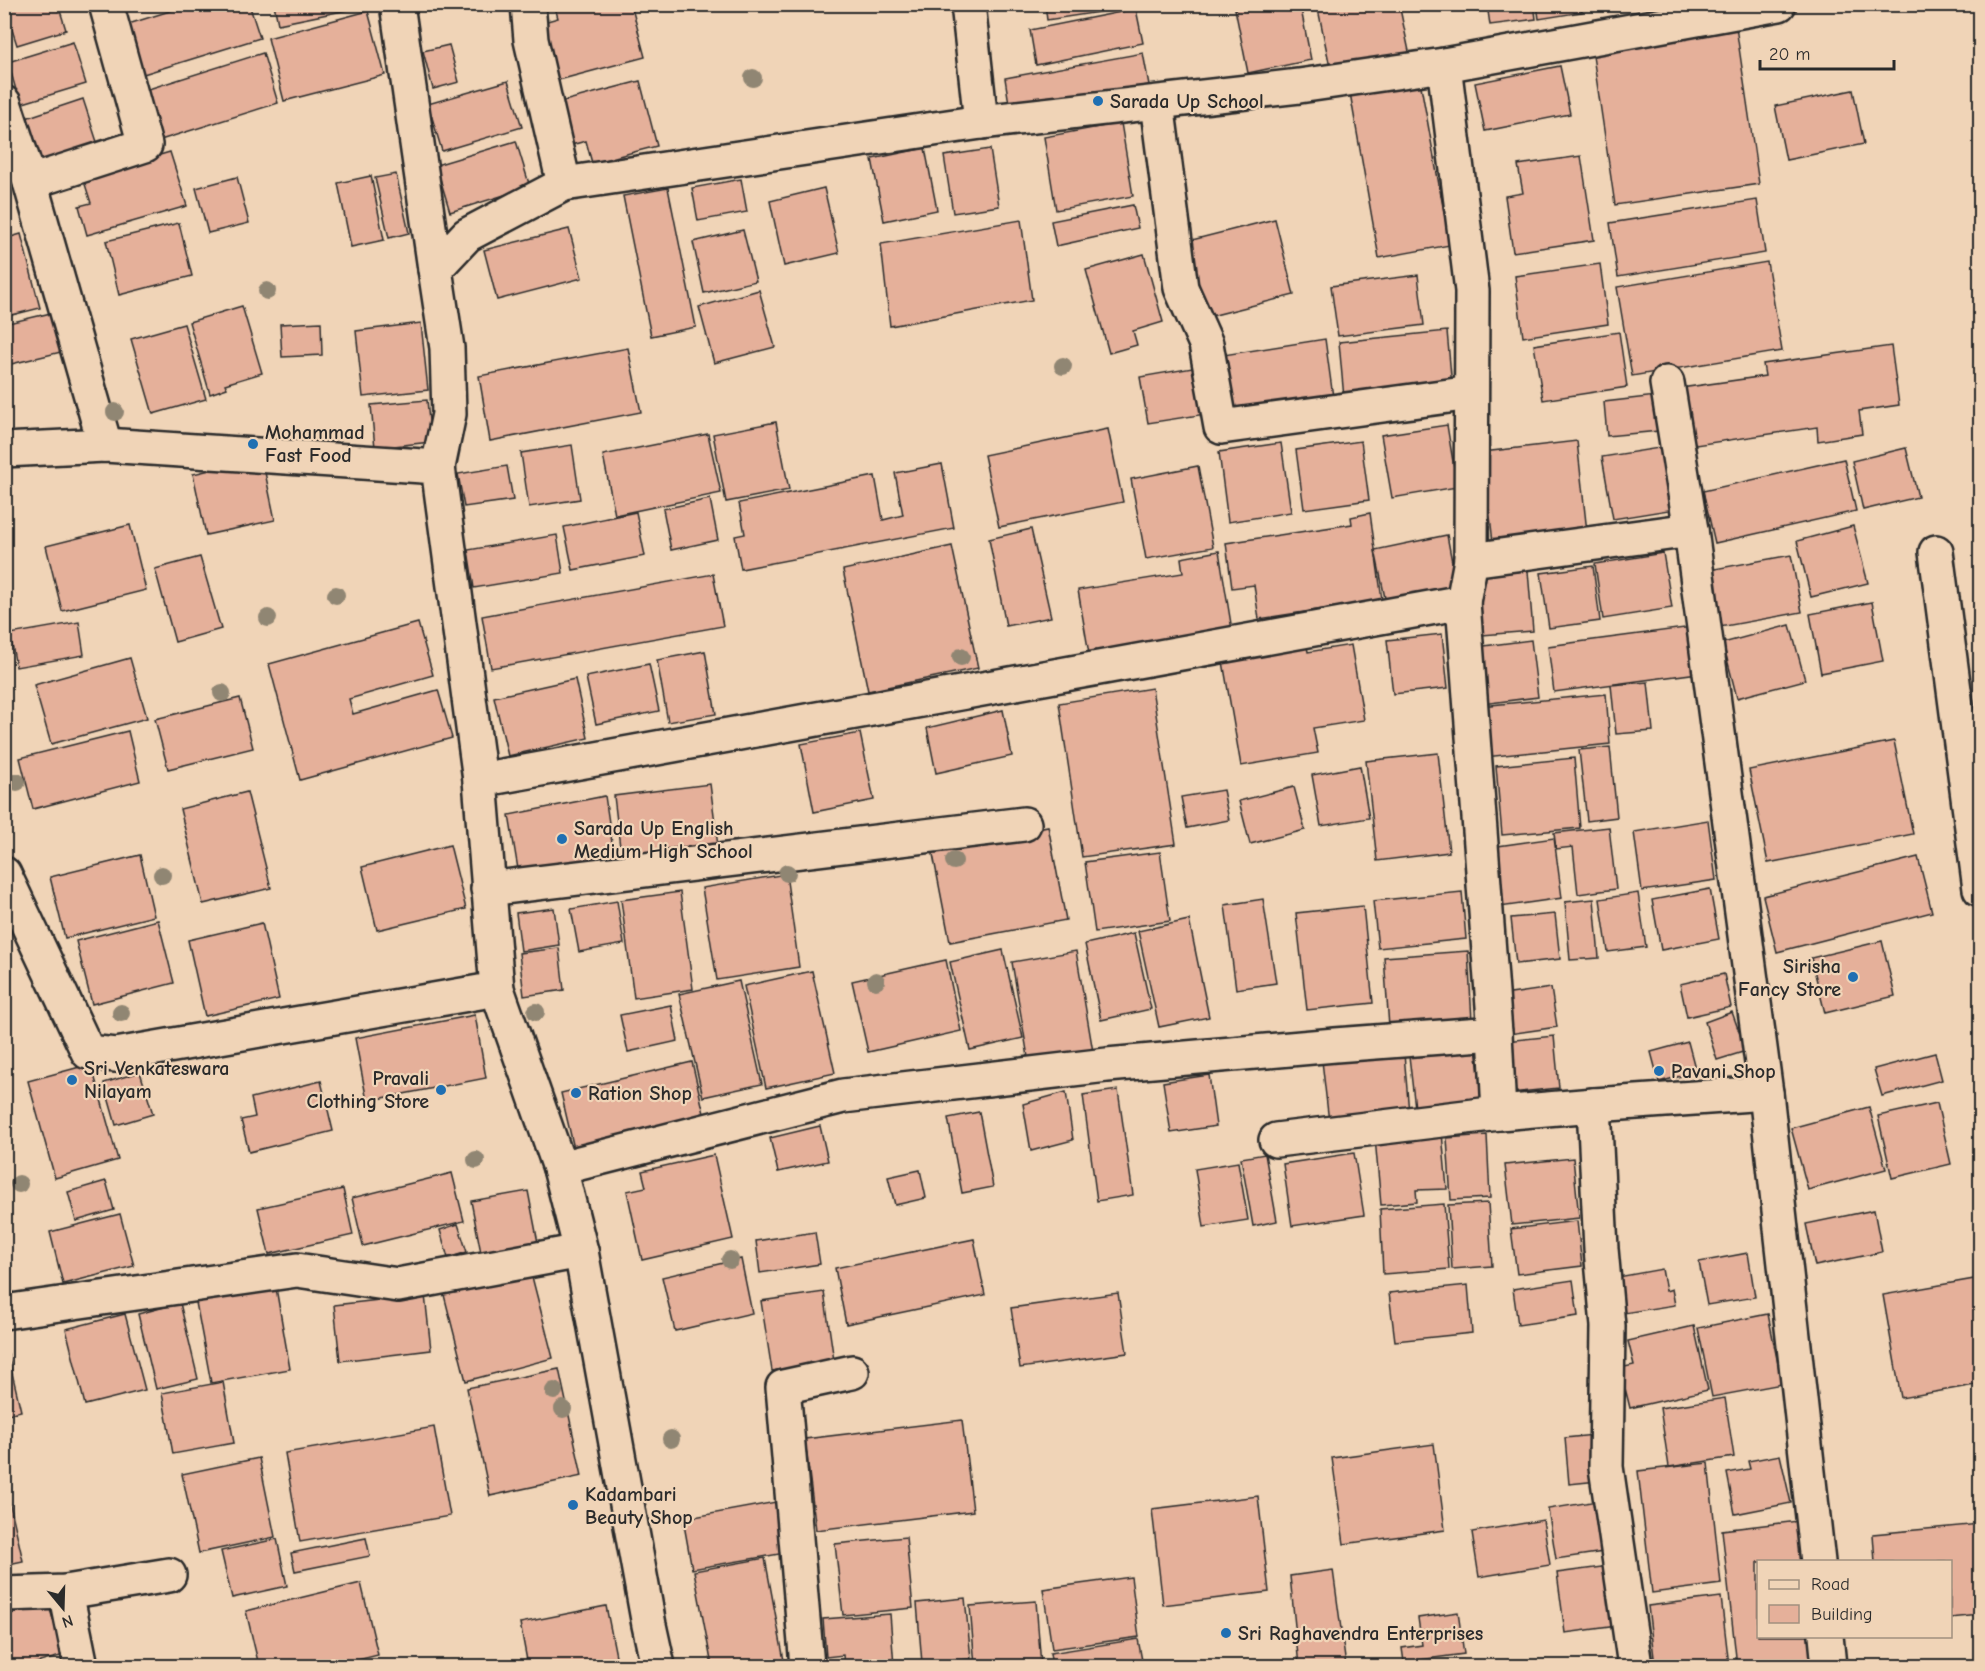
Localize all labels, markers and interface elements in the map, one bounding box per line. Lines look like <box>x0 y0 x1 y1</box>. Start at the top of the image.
scale bar <box>1760 33 1894 71</box>
text: 20 m <box>1769 44 1810 65</box>
place label: Sarada Up School <box>1110 90 1264 113</box>
marker: Sarada Up School <box>1091 94 1105 108</box>
place label: Mohammad Fast Food <box>265 421 365 467</box>
marker: Mohammad Fast Food <box>246 437 260 451</box>
place label: Sarada Up English Medium High School <box>574 817 753 863</box>
marker: Sarada Up English Medium High School <box>555 832 569 846</box>
place label: Sirisha Fancy Store <box>1738 955 1841 1001</box>
marker: Sirisha Fancy Store <box>1846 970 1860 984</box>
place label: Sri Venkateswara Nilayam <box>84 1057 229 1103</box>
place label: Pavani Shop <box>1671 1060 1776 1083</box>
marker: Pavani Shop <box>1652 1064 1666 1078</box>
place label: Pravali Clothing Store <box>306 1067 429 1113</box>
marker: Sri Venkateswara Nilayam <box>65 1073 79 1087</box>
place label: Ration Shop <box>588 1082 692 1105</box>
marker: Pravali Clothing Store <box>434 1083 448 1097</box>
marker: Ration Shop <box>569 1086 583 1100</box>
place label: Kadambari Beauty Shop <box>585 1483 693 1529</box>
marker: Kadambari Beauty Shop <box>566 1498 580 1512</box>
legend <box>1757 1560 1952 1638</box>
text: Road <box>1811 1574 1850 1595</box>
north arrow <box>33 1578 93 1638</box>
text: Building <box>1811 1604 1873 1625</box>
text: N <box>60 1611 75 1631</box>
place label: Sri Raghavendra Enterprises <box>1238 1622 1483 1645</box>
marker: Sri Raghavendra Enterprises <box>1219 1626 1233 1640</box>

